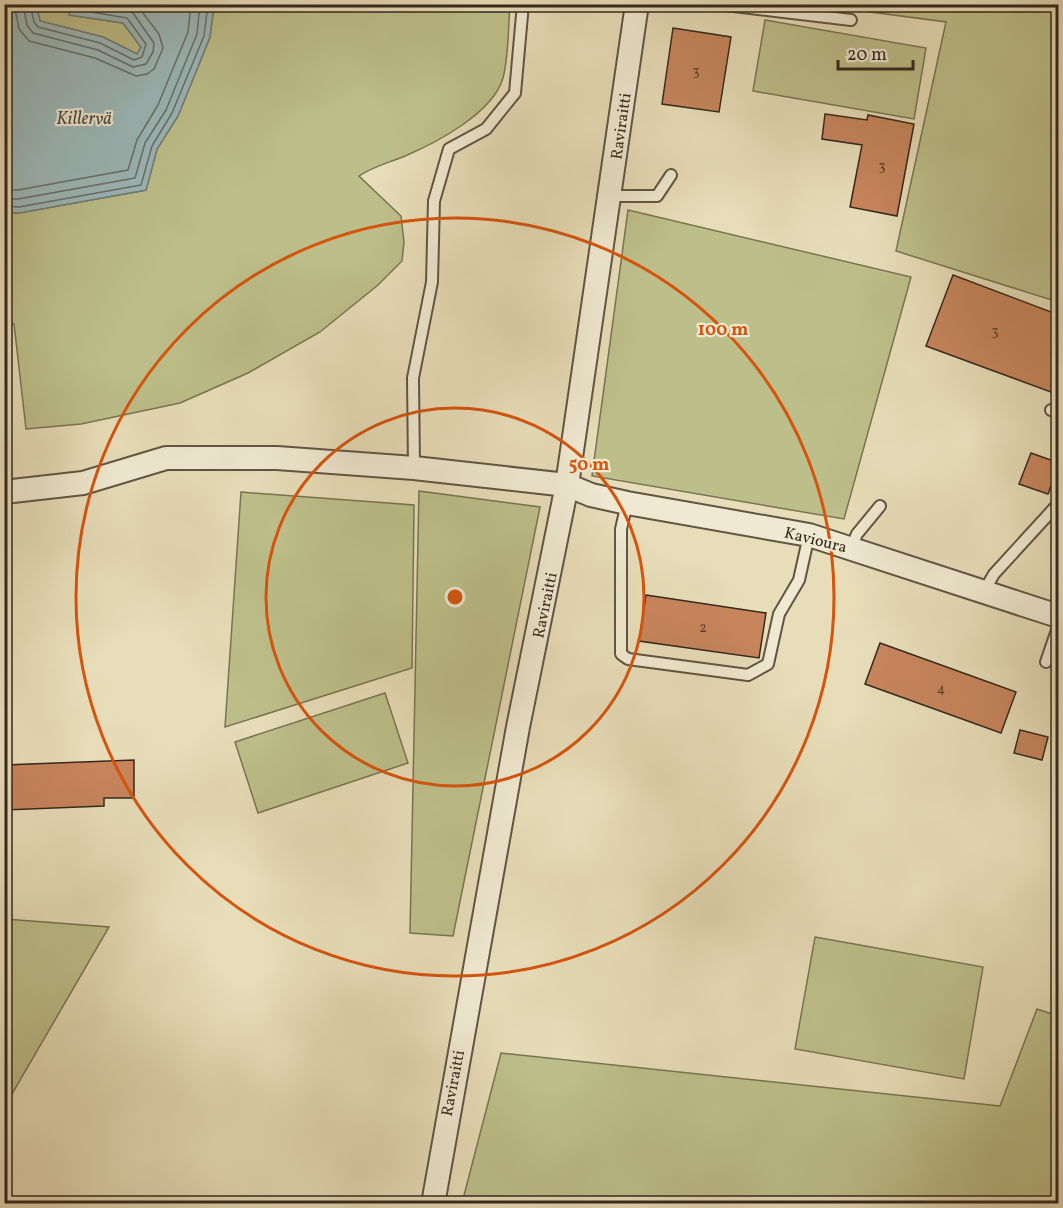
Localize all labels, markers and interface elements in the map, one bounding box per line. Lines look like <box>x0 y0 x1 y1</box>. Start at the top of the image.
scale bar <box>838 33 913 71</box>
text: 20 m <box>847 43 887 68</box>
house number: 3 <box>692 62 700 81</box>
street label: Raviraitti <box>606 91 638 161</box>
water label: Killervä <box>56 107 112 132</box>
house number: 3 <box>878 157 886 176</box>
text: 100 m <box>698 318 748 343</box>
house number: 3 <box>991 322 999 341</box>
text: 50 m <box>569 453 609 478</box>
street label: Kavioura <box>782 523 849 559</box>
street label: Raviraitti <box>528 570 564 641</box>
centre of rings <box>445 587 465 607</box>
house number: 2 <box>699 619 707 638</box>
house number: 4 <box>937 680 945 699</box>
street label: Raviraitti <box>437 1048 471 1118</box>

